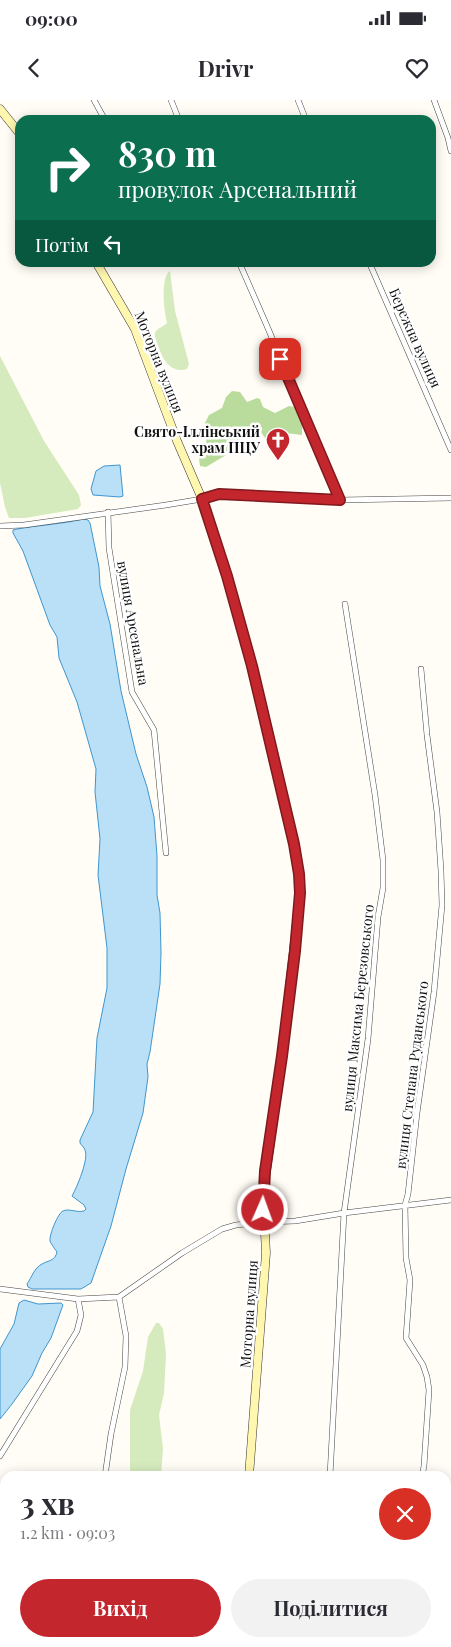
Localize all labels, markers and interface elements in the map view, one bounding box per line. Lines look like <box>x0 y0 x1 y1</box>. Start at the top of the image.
text: 09:00 <box>25 5 78 31</box>
text: Drivr <box>198 53 253 83</box>
icon: back <box>20 54 48 82</box>
icon: heart <box>403 54 431 82</box>
text: 830 m <box>118 129 217 176</box>
icon: right <box>35 135 100 200</box>
text: провулок Арсенальний <box>118 174 357 204</box>
icon: left <box>99 230 127 258</box>
text: Потім <box>35 231 89 257</box>
street label: Бережна вулиця <box>385 285 446 391</box>
street label: Моторна вулиця <box>130 308 189 416</box>
pin <box>259 338 301 380</box>
icon: arrive <box>266 345 294 373</box>
place label: Свято-Іллінський храм ПЦУ <box>134 422 261 457</box>
church icon: Свято-Іллінський храм ПЦУ <box>265 427 291 461</box>
street label: вулиця Арсенальна <box>113 559 154 687</box>
street label: вулиця Максима Березовського <box>337 903 378 1113</box>
street label: вулиця Степана Руданського <box>391 980 433 1170</box>
position arrow <box>236 1183 288 1235</box>
street label: Моторна вулиця <box>235 1259 262 1369</box>
text: 3 хв <box>20 1483 75 1523</box>
button: close <box>379 1488 431 1540</box>
text: 1.2 km · 09:03 <box>20 1522 115 1543</box>
button: Вихід <box>20 1579 221 1637</box>
button: Поділитися <box>231 1579 431 1637</box>

